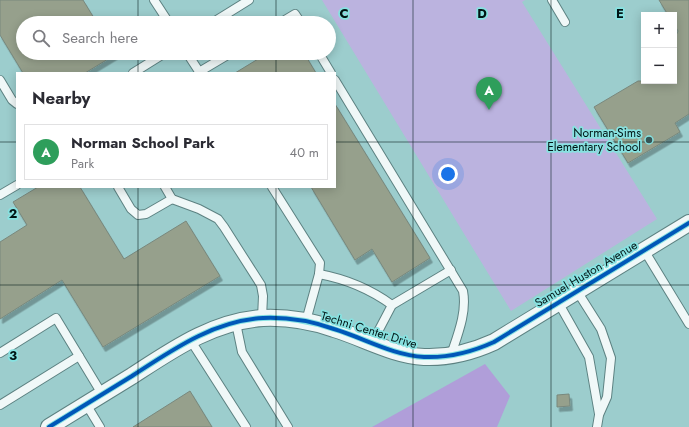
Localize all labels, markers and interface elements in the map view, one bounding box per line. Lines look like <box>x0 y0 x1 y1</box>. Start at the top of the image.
text: C <box>339 4 349 23</box>
text: D <box>477 4 487 23</box>
text: E <box>616 4 624 23</box>
map controls <box>641 12 677 84</box>
button: + <box>641 12 677 48</box>
search box <box>16 16 336 60</box>
icon: search <box>30 27 52 49</box>
text: Search here <box>62 27 138 49</box>
button: − <box>641 48 677 84</box>
pin: A <box>476 77 502 110</box>
text: Nearby <box>32 86 90 110</box>
place label: Norman-Sims Elementary School <box>547 124 641 156</box>
text: Norman School Park <box>71 132 215 154</box>
marker: Norman-Sims Elementary School <box>644 135 654 145</box>
text: A <box>41 143 51 162</box>
text: 40 m <box>290 143 319 162</box>
text: Park <box>71 154 94 173</box>
your location <box>438 164 458 184</box>
text: 2 <box>9 204 17 223</box>
street label: Samuel Huston Avenue <box>531 236 641 312</box>
street label: Techni Center Drive <box>319 307 419 353</box>
text: 3 <box>9 346 17 365</box>

